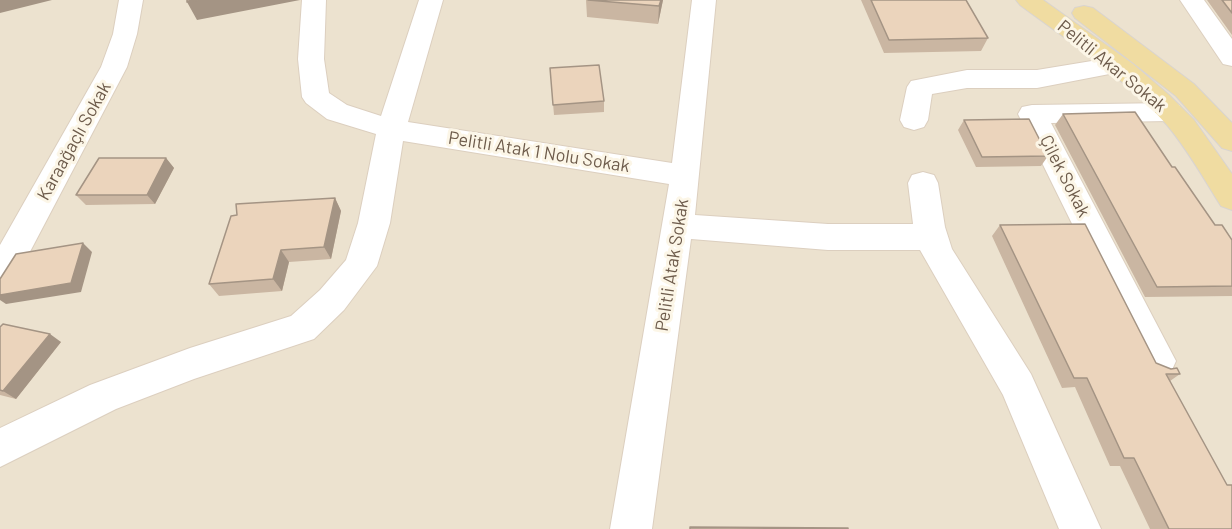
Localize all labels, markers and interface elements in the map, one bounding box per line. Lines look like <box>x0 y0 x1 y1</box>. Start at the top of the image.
street label: Pelitli Akar Sokak <box>1053 15 1171 117</box>
street label: Karaağaçlı Sokak <box>32 78 116 204</box>
street label: Pelitli Atak 1 Nolu Sokak <box>447 127 631 177</box>
street label: Çilek Sokak <box>1035 131 1095 221</box>
street label: Pelitli Atak Sokak <box>651 197 693 333</box>

